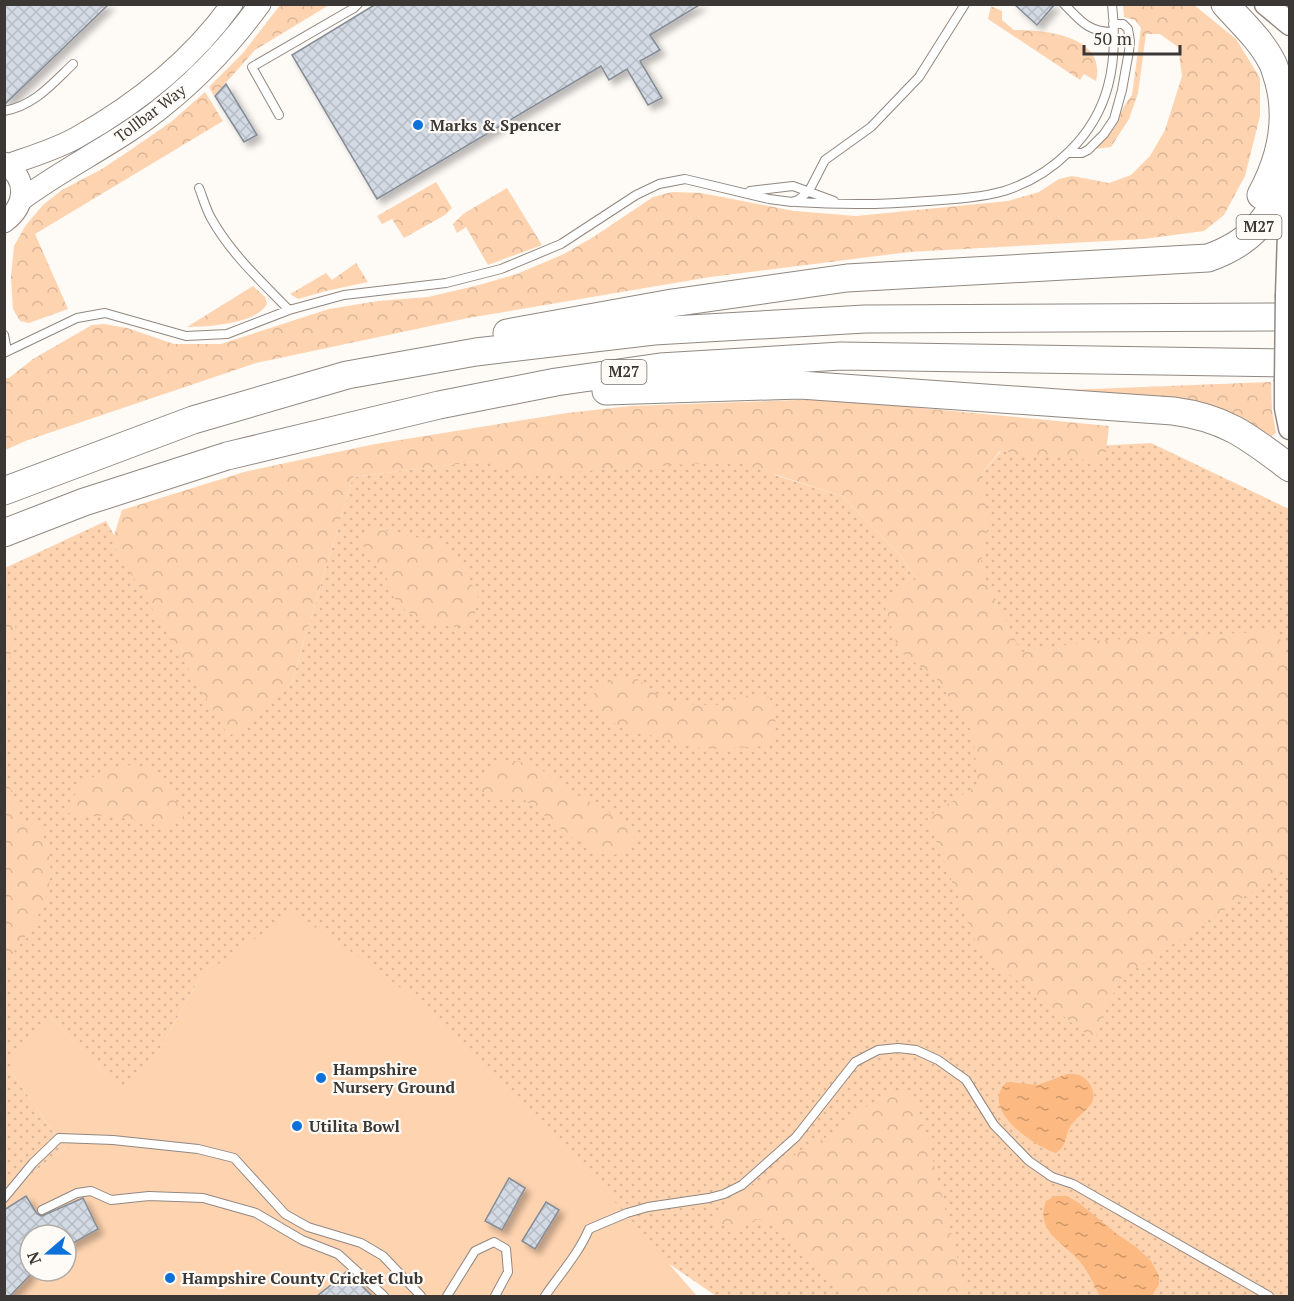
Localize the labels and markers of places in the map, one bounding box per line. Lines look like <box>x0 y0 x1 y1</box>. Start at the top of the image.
place label: Marks & Spencer <box>430 114 561 136</box>
marker: Marks & Spencer <box>411 118 425 132</box>
place label: Hampshire Nursery Ground <box>333 1058 456 1098</box>
marker: Hampshire Nursery Ground <box>314 1071 328 1085</box>
place label: Utilita Bowl <box>309 1115 400 1137</box>
marker: Utilita Bowl <box>290 1119 304 1133</box>
place label: Hampshire County Cricket Club <box>182 1267 423 1289</box>
marker: Hampshire County Cricket Club <box>163 1271 177 1285</box>

